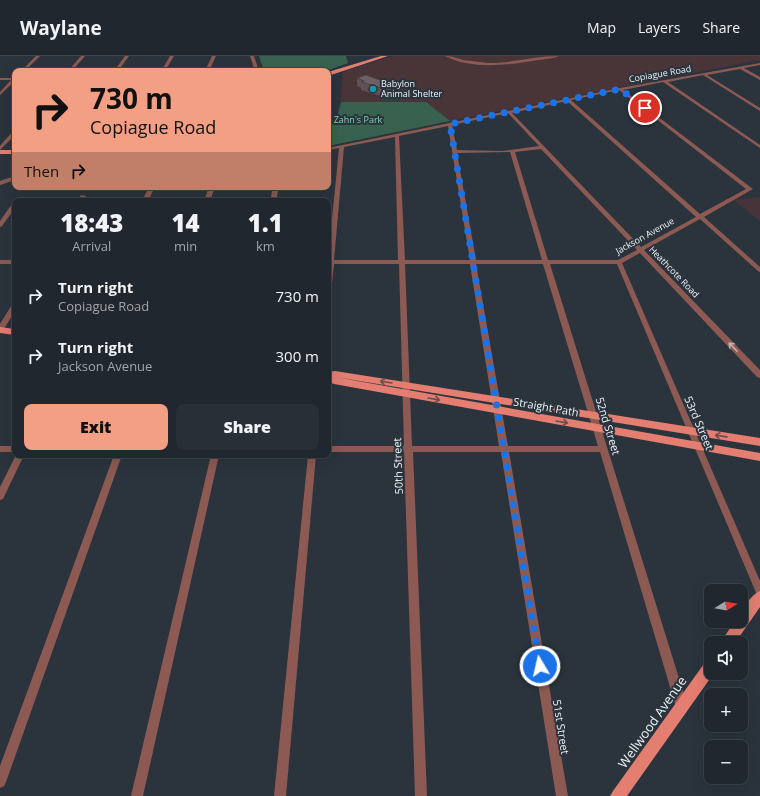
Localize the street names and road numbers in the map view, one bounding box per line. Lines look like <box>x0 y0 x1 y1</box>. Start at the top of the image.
street label: Copiague Road <box>628 62 692 85</box>
street label: Jackson Avenue <box>612 214 676 258</box>
street label: Heathcote Road <box>646 243 702 300</box>
street label: Straight Path <box>512 393 580 420</box>
street label: 53rd Street <box>681 393 718 452</box>
street label: 52nd Street <box>593 395 624 457</box>
street label: 50th Street <box>389 437 406 495</box>
street label: Wellwood Avenue <box>614 673 690 771</box>
street label: 51st Street <box>550 698 573 755</box>

